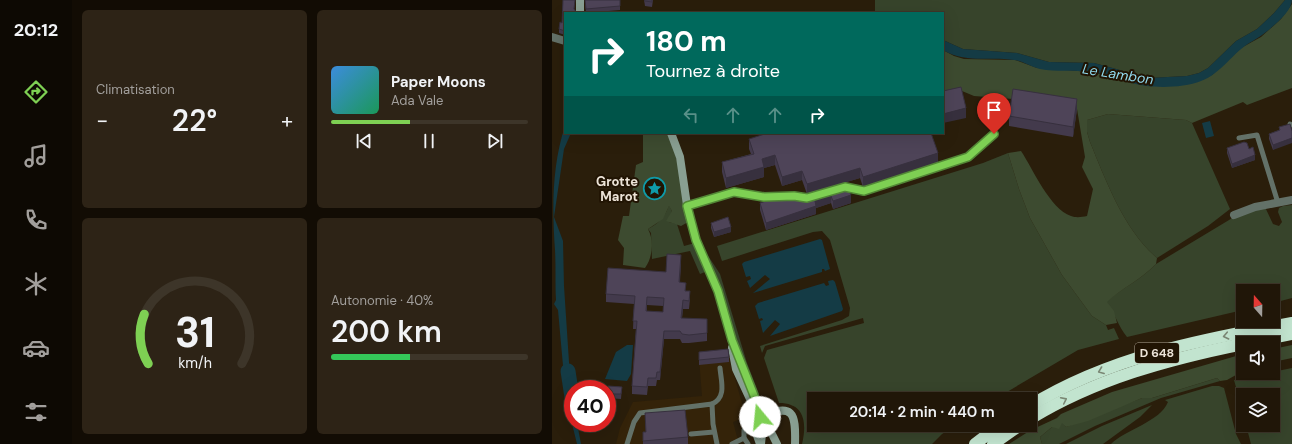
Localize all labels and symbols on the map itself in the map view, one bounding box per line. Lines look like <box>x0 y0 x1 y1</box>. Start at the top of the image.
water label: Le Lambon <box>1081 60 1155 88</box>
pin <box>977 93 1011 134</box>
place label: Grotte Marot <box>596 173 638 205</box>
place icon: Grotte Marot <box>641 175 667 201</box>
north arrow <box>1236 284 1280 328</box>
one-way arrow <box>1223 331 1229 339</box>
road number: D 648 <box>1135 343 1179 363</box>
one-way arrow <box>1098 367 1105 375</box>
speed limit sign: 40 <box>564 380 616 432</box>
position arrow <box>739 396 781 438</box>
one-way arrow <box>1060 397 1067 405</box>

